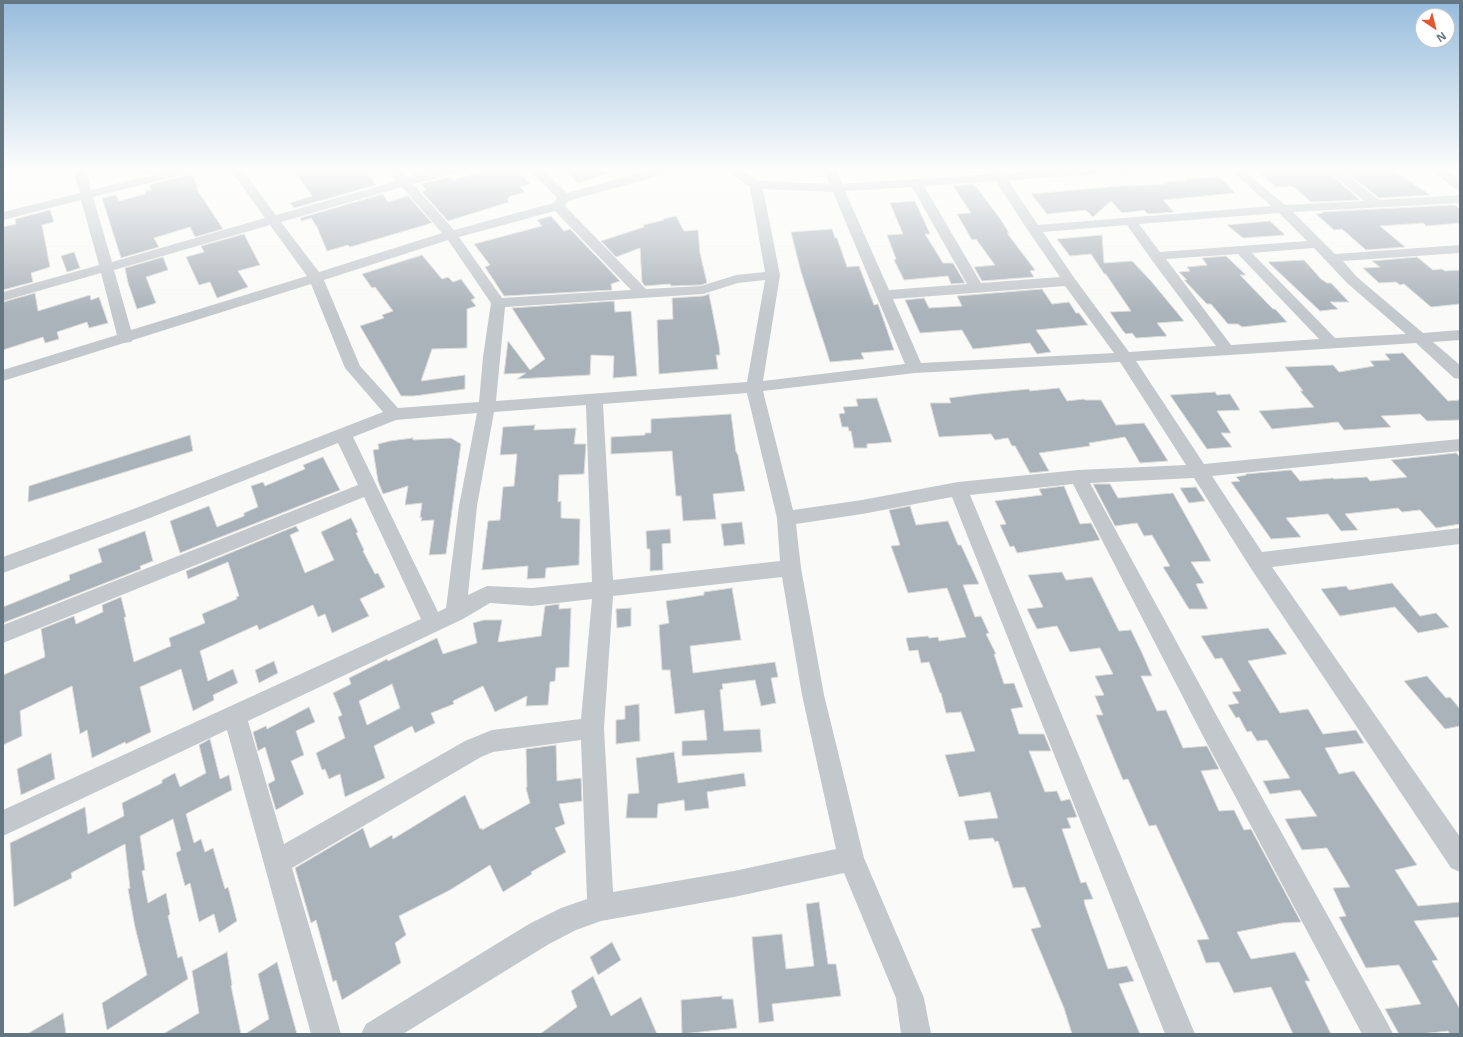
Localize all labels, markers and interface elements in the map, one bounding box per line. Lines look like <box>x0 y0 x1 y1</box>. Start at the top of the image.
north arrow <box>1415 8 1455 48</box>
text: N <box>1434 29 1450 46</box>

